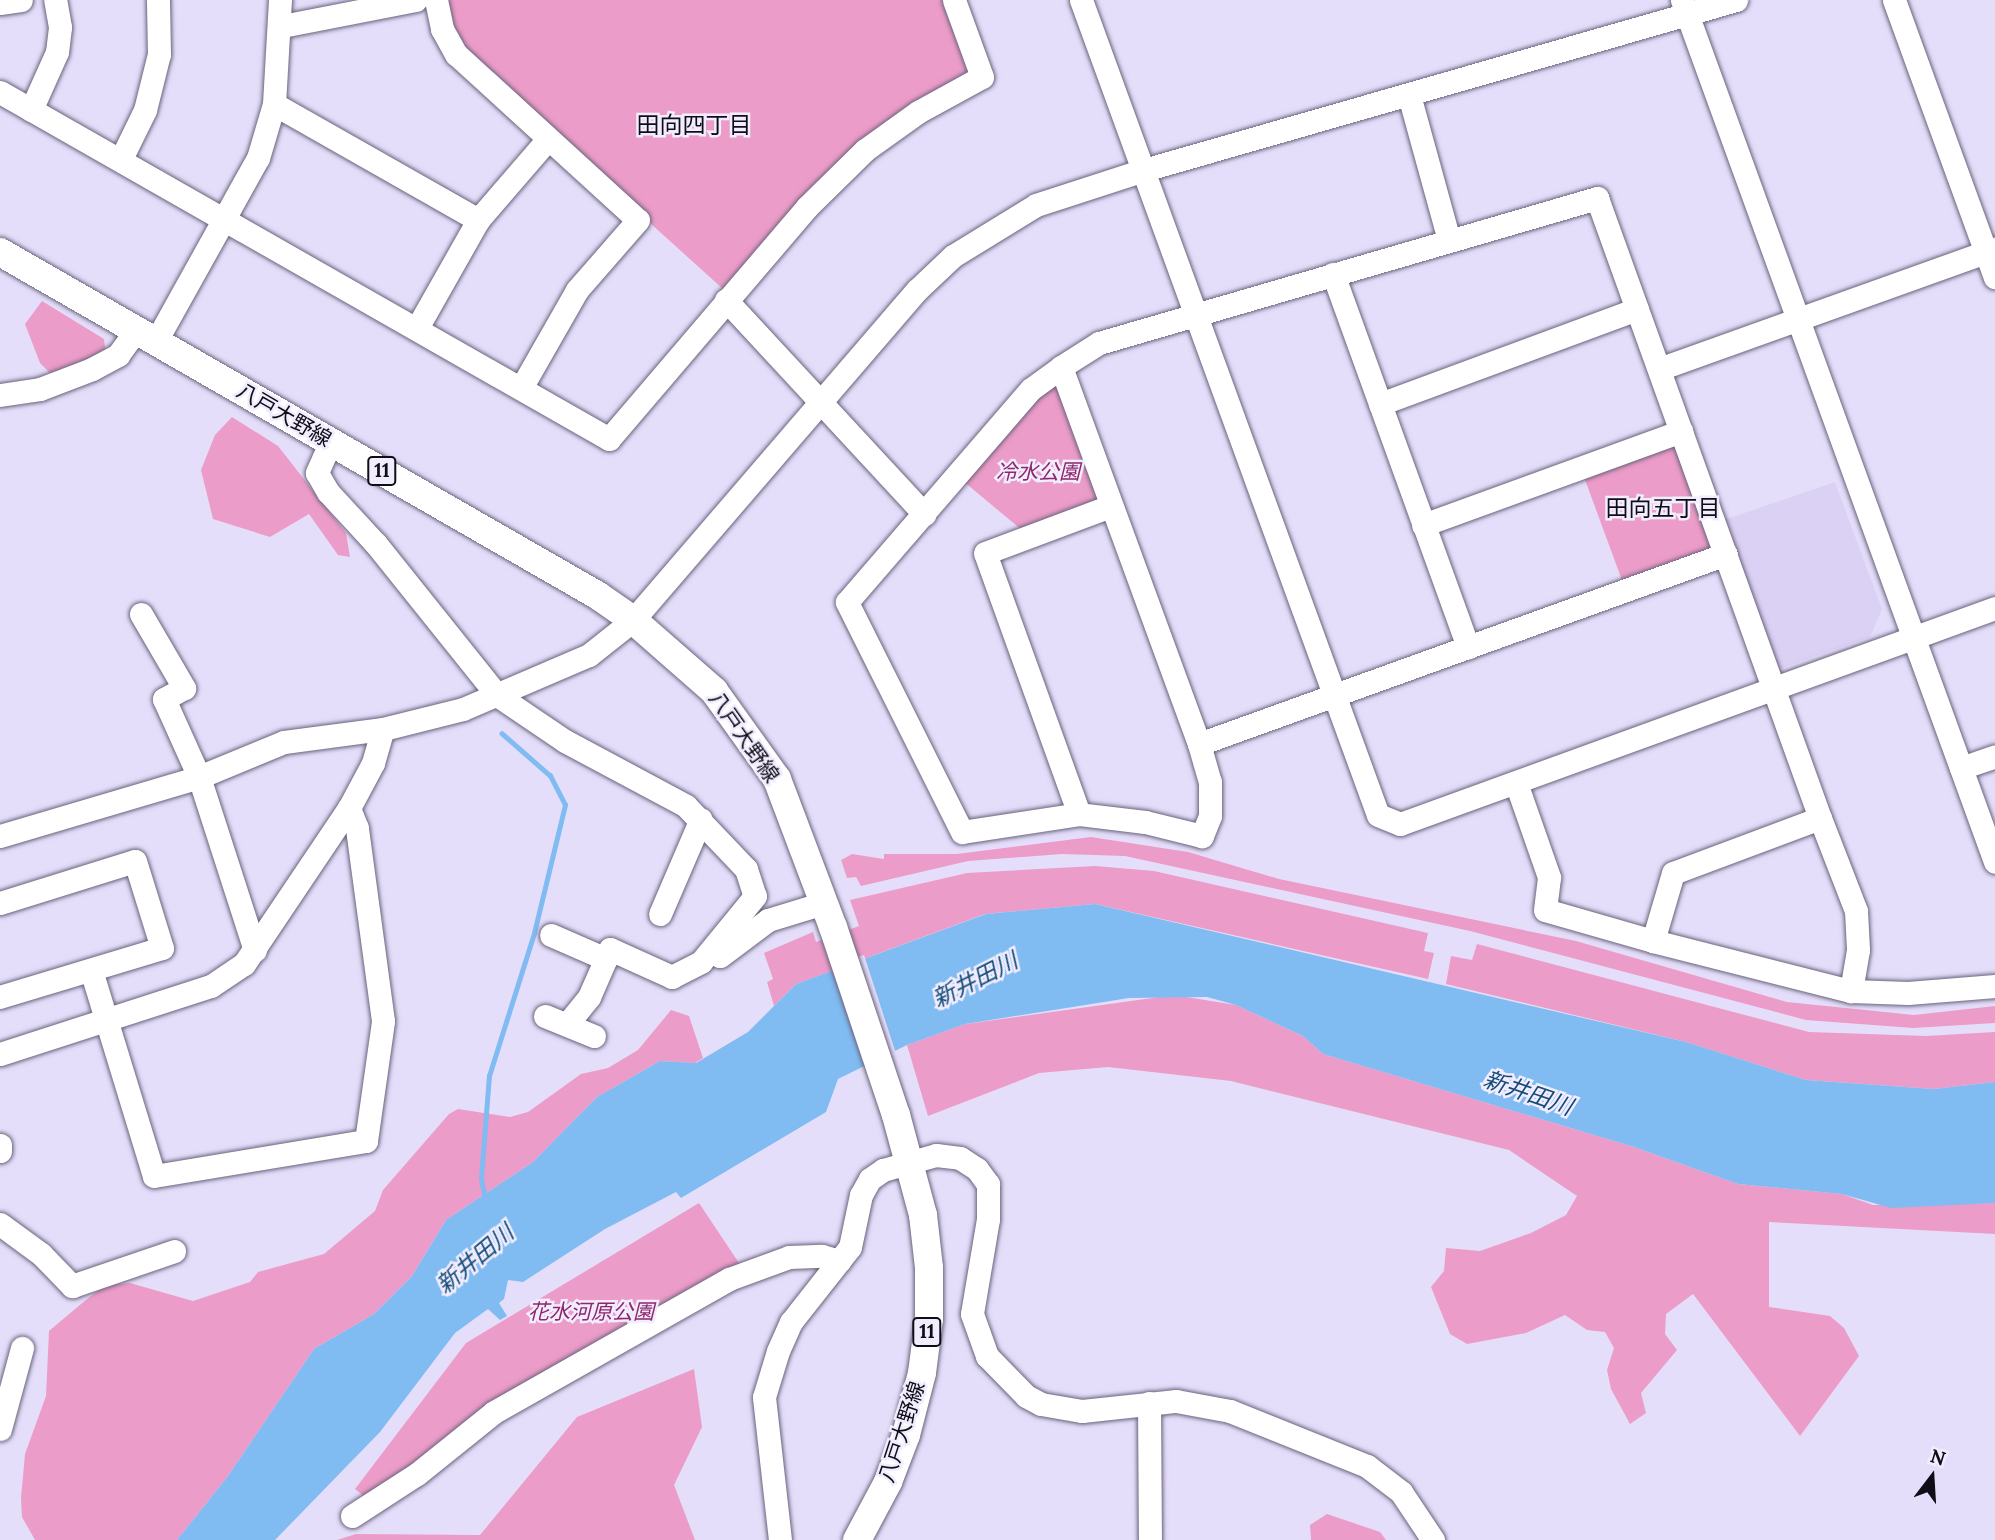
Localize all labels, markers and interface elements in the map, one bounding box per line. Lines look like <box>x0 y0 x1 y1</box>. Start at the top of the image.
district label: 田向四丁目 <box>637 111 751 139</box>
street label: 八戸大野線 <box>232 378 336 452</box>
road number: 11 <box>366 456 398 486</box>
park label: 冷水公園 <box>996 459 1080 485</box>
district label: 田向五丁目 <box>1606 494 1720 522</box>
street label: 八戸大野線 <box>704 687 784 787</box>
water label: 新井田川 <box>928 947 1022 1013</box>
water label: 新井田川 <box>1480 1065 1576 1121</box>
water label: 新井田川 <box>431 1219 519 1299</box>
park label: 花水河原公園 <box>528 1299 654 1325</box>
road number: 11 <box>911 1316 943 1348</box>
street label: 八戸大野線 <box>874 1378 930 1486</box>
north arrow <box>1897 1442 1967 1512</box>
text: N <box>1928 1443 1949 1471</box>

